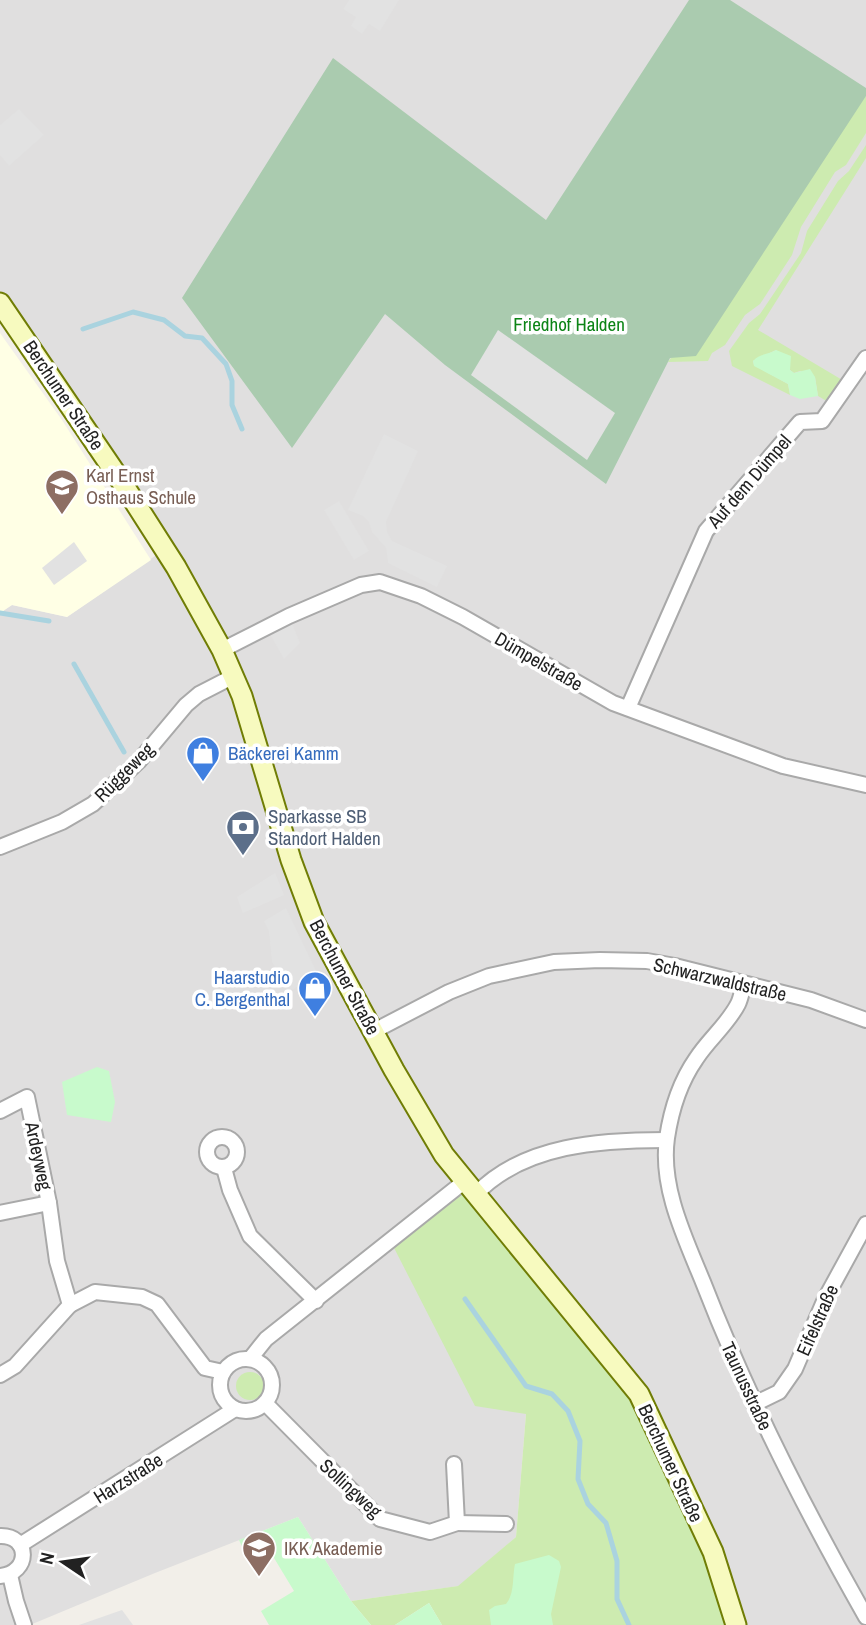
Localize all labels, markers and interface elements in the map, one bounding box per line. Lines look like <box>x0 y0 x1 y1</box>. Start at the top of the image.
park label: Friedhof Halden <box>513 311 625 337</box>
street label: Berchumer Straße <box>18 335 110 455</box>
street label: Auf dem Dümpel <box>700 429 797 534</box>
place label: Karl Ernst Osthaus Schule <box>86 462 196 510</box>
school or university icon: Karl Ernst Osthaus Schule <box>43 467 81 516</box>
street label: Dümpelstraße <box>490 625 588 697</box>
shop icon: Bäckerei Kamm <box>184 734 222 783</box>
street label: Rüggeweg <box>88 736 160 808</box>
place label: Bäckerei Kamm <box>228 740 339 766</box>
place label: Sparkasse SB Standort Halden <box>268 803 381 851</box>
bank icon: Sparkasse SB Standort Halden <box>224 808 262 857</box>
street label: Berchumer Straße <box>304 915 386 1039</box>
street label: Schwarzwaldstraße <box>651 951 789 1007</box>
place label: Haarstudio C. Bergenthal <box>195 964 290 1012</box>
shop icon: Haarstudio C. Bergenthal <box>296 969 334 1018</box>
street label: Ardeyweg <box>19 1118 59 1193</box>
street label: Eifelstraße <box>790 1280 844 1360</box>
street label: Taunusstraße <box>715 1338 779 1434</box>
street label: Berchumer Straße <box>632 1400 710 1526</box>
street label: Harzstraße <box>88 1447 168 1509</box>
street label: Sollingweg <box>314 1453 388 1524</box>
north arrow <box>28 1527 98 1597</box>
school or university icon: IKK Akademie <box>240 1529 278 1578</box>
place label: IKK Akademie <box>284 1535 383 1561</box>
text: N <box>33 1550 60 1567</box>

